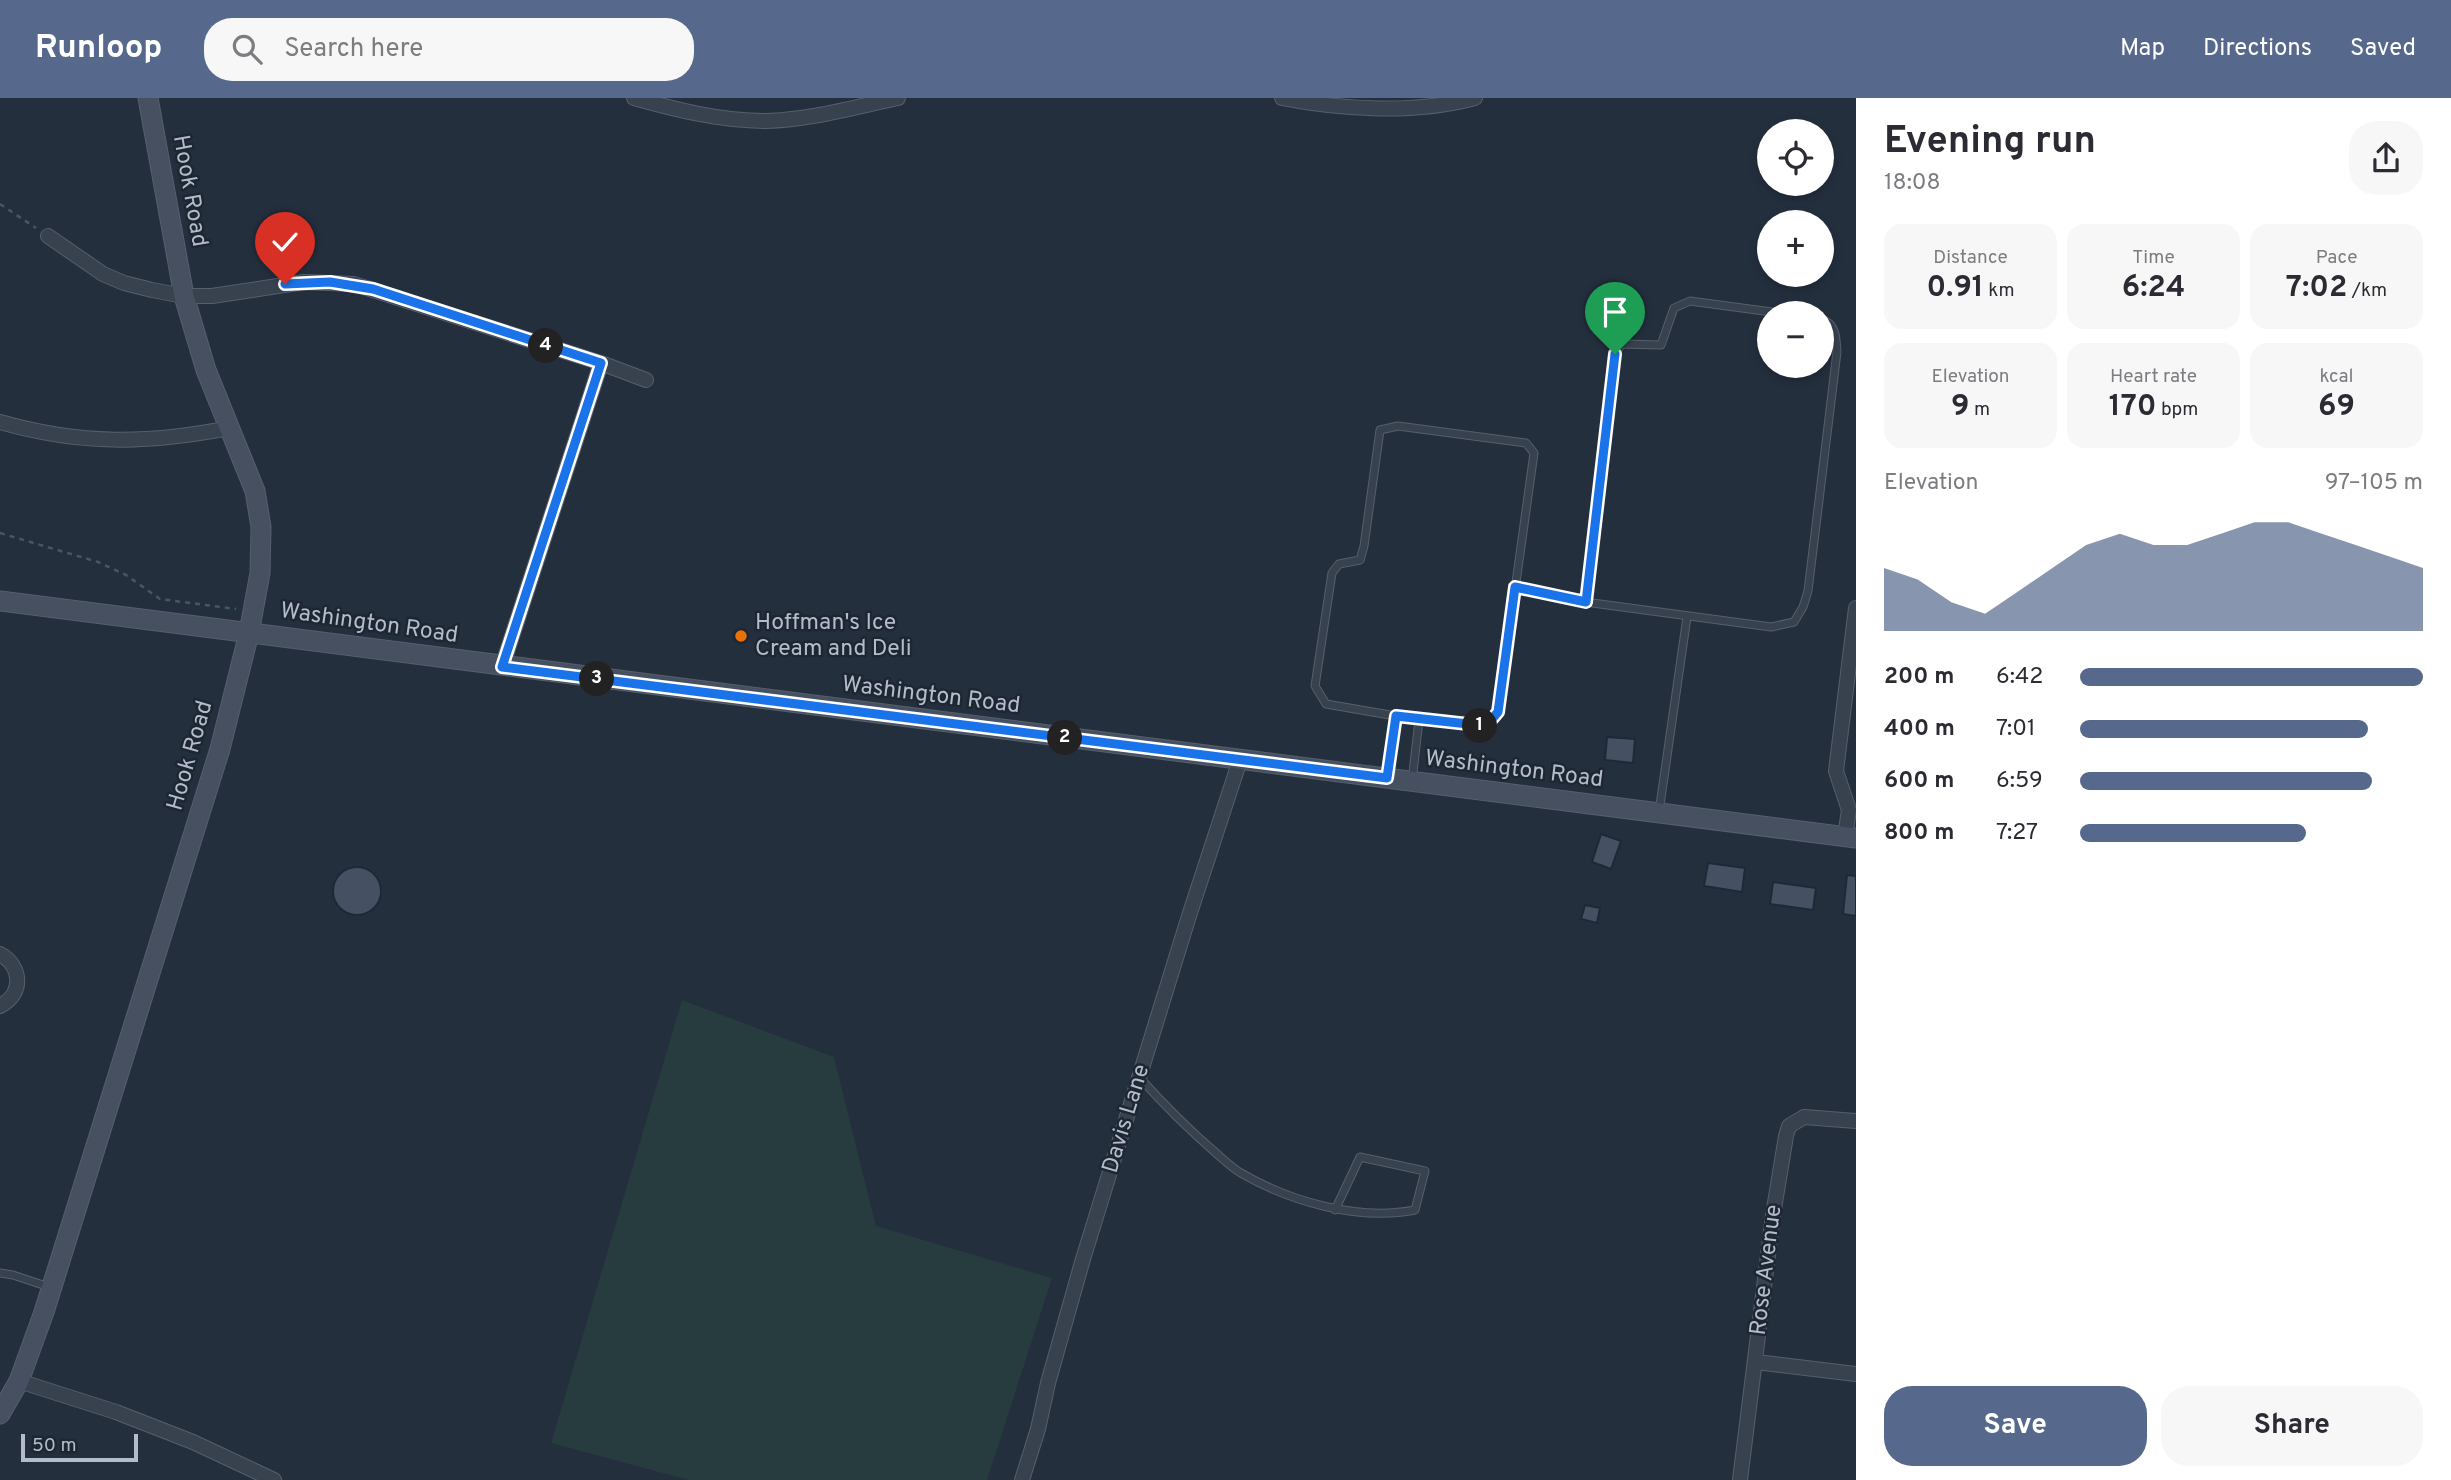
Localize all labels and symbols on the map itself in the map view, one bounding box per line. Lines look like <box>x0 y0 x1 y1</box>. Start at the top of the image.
street label: Hook Road <box>165 133 213 249</box>
pin <box>255 212 315 284</box>
pin <box>1585 282 1645 354</box>
pin: 4 <box>528 328 564 364</box>
street label: Washington Road <box>278 597 460 651</box>
place label: Hoffman's Ice Cream and Deli <box>755 609 912 664</box>
marker: Hoffman's Ice Cream and Deli <box>733 628 749 644</box>
pin: 3 <box>580 662 614 696</box>
street label: Washington Road <box>840 671 1022 721</box>
street label: Hook Road <box>161 698 221 814</box>
pin: 1 <box>1462 708 1498 744</box>
pin: 2 <box>1048 720 1082 756</box>
street label: Washington Road <box>1423 745 1605 795</box>
street label: Davis Lane <box>1097 1061 1157 1177</box>
street label: Rose Avenue <box>1745 1203 1789 1337</box>
scale bar <box>21 1431 138 1463</box>

